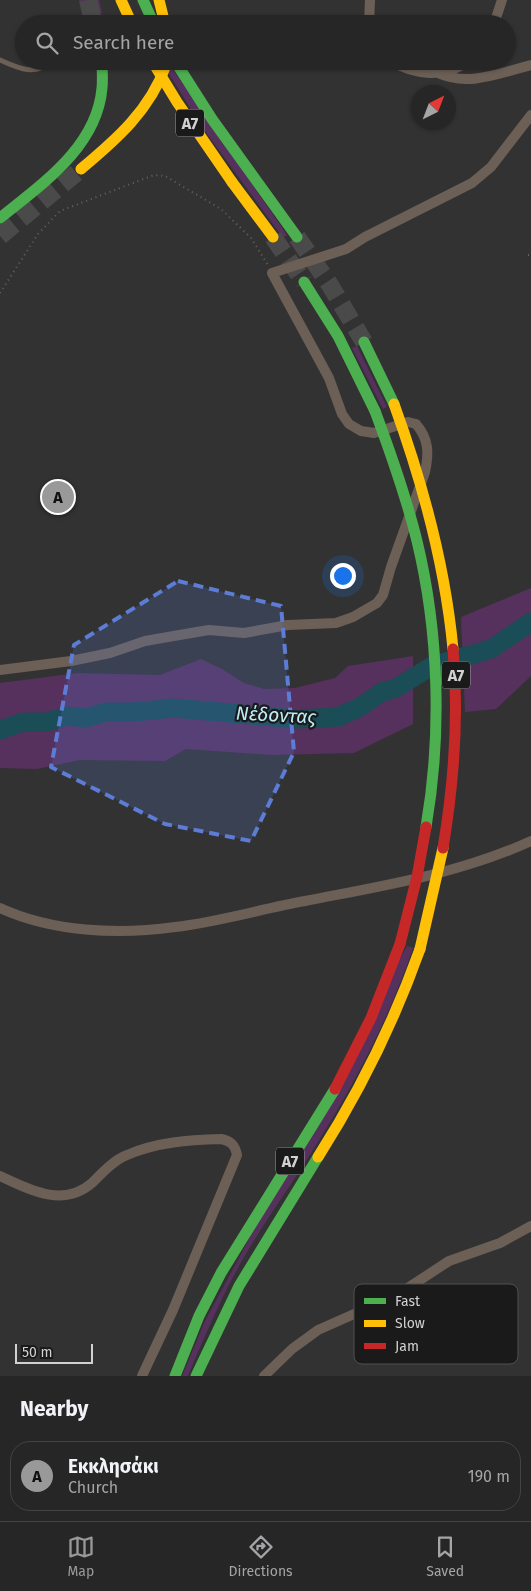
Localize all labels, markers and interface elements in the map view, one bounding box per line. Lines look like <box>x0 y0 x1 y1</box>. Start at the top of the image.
search box <box>15 15 516 70</box>
icon: search <box>33 29 61 57</box>
text: Search here <box>73 31 174 54</box>
north arrow <box>411 85 456 130</box>
road number: Α7 <box>176 110 204 136</box>
pin: A <box>42 478 74 516</box>
your location <box>330 563 356 589</box>
road number: Α7 <box>442 662 470 688</box>
water label: Νέδoντας <box>235 701 318 729</box>
road number: Α7 <box>276 1148 304 1174</box>
legend <box>354 1284 518 1364</box>
text: Fast <box>395 1293 421 1310</box>
text: Slow <box>395 1315 425 1332</box>
text: Jam <box>395 1338 419 1355</box>
scale bar <box>15 1341 92 1364</box>
text: 50 m <box>22 1344 53 1361</box>
text: Nearby <box>20 1396 88 1422</box>
text: Εκκλησάκι <box>68 1455 159 1478</box>
text: A <box>32 1467 42 1486</box>
text: 190 m <box>468 1467 510 1486</box>
text: Church <box>68 1478 118 1497</box>
tab: Map <box>67 1533 95 1580</box>
tab: Directions <box>228 1533 293 1580</box>
tab: Saved <box>426 1533 464 1580</box>

